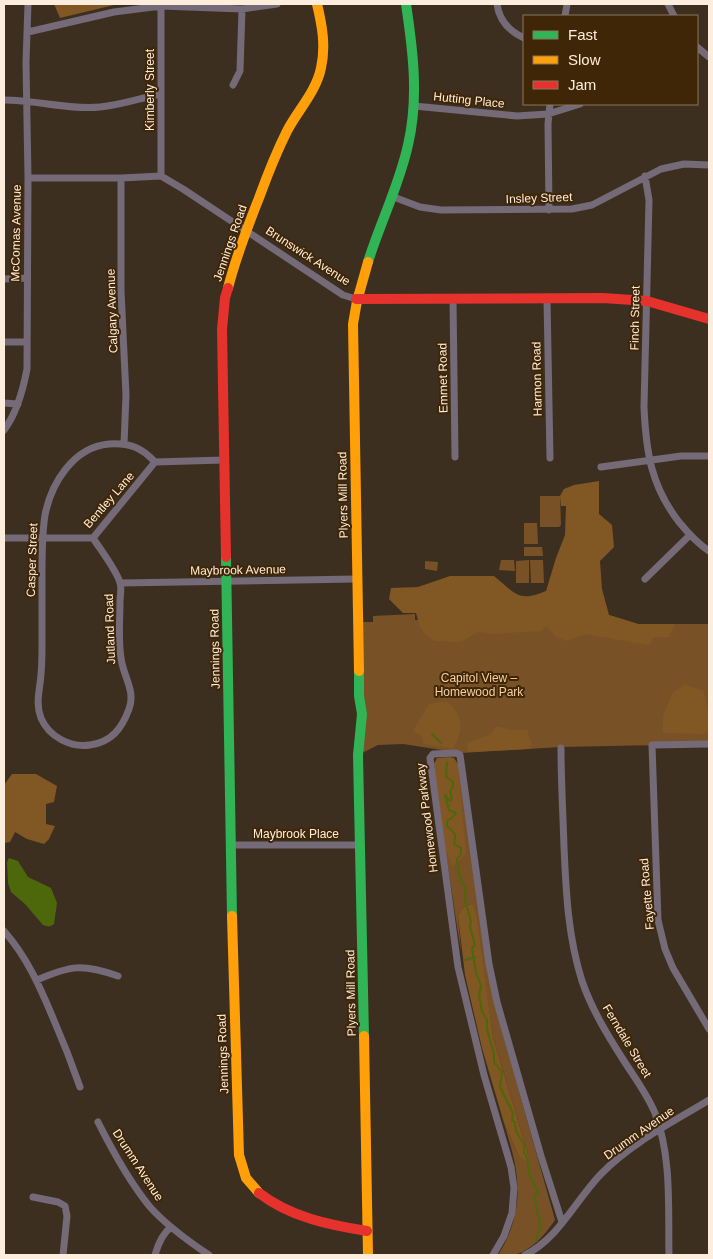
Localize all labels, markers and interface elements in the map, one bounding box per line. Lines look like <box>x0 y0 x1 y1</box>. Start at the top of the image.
legend <box>523 15 698 105</box>
text: Fast <box>568 26 598 43</box>
street label: Kimberly Street <box>143 48 157 131</box>
text: Slow <box>568 51 601 68</box>
text: Jam <box>568 76 596 93</box>
street label: Hutting Place <box>433 89 506 111</box>
street label: McComas Avenue <box>8 184 24 282</box>
street label: Insley Street <box>505 190 573 206</box>
street label: Jennings Road <box>210 203 250 283</box>
street label: Brunswick Avenue <box>263 223 353 289</box>
street label: Calgary Avenue <box>104 268 120 353</box>
street label: Finch Street <box>627 285 643 350</box>
street label: Harmon Road <box>529 342 545 416</box>
street label: Emmet Road <box>435 343 451 413</box>
street label: Plyers Mill Road <box>335 452 351 538</box>
street label: Bentley Lane <box>81 469 137 531</box>
street label: Casper Street <box>24 522 40 597</box>
street label: Maybrook Avenue <box>190 562 286 578</box>
street label: Jutland Road <box>102 593 118 665</box>
street label: Jennings Road <box>207 609 223 689</box>
park label: Capitol View – Homewood Park <box>435 671 524 699</box>
street label: Homewood Parkway <box>413 763 441 873</box>
street label: Maybrook Place <box>253 827 339 841</box>
street label: Fayette Road <box>637 858 657 930</box>
street label: Plyers Mill Road <box>343 950 359 1036</box>
street label: Ferndale Street <box>600 1002 655 1081</box>
street label: Jennings Road <box>215 1014 231 1094</box>
street label: Drumm Avenue <box>601 1103 677 1162</box>
street label: Drumm Avenue <box>110 1127 167 1204</box>

